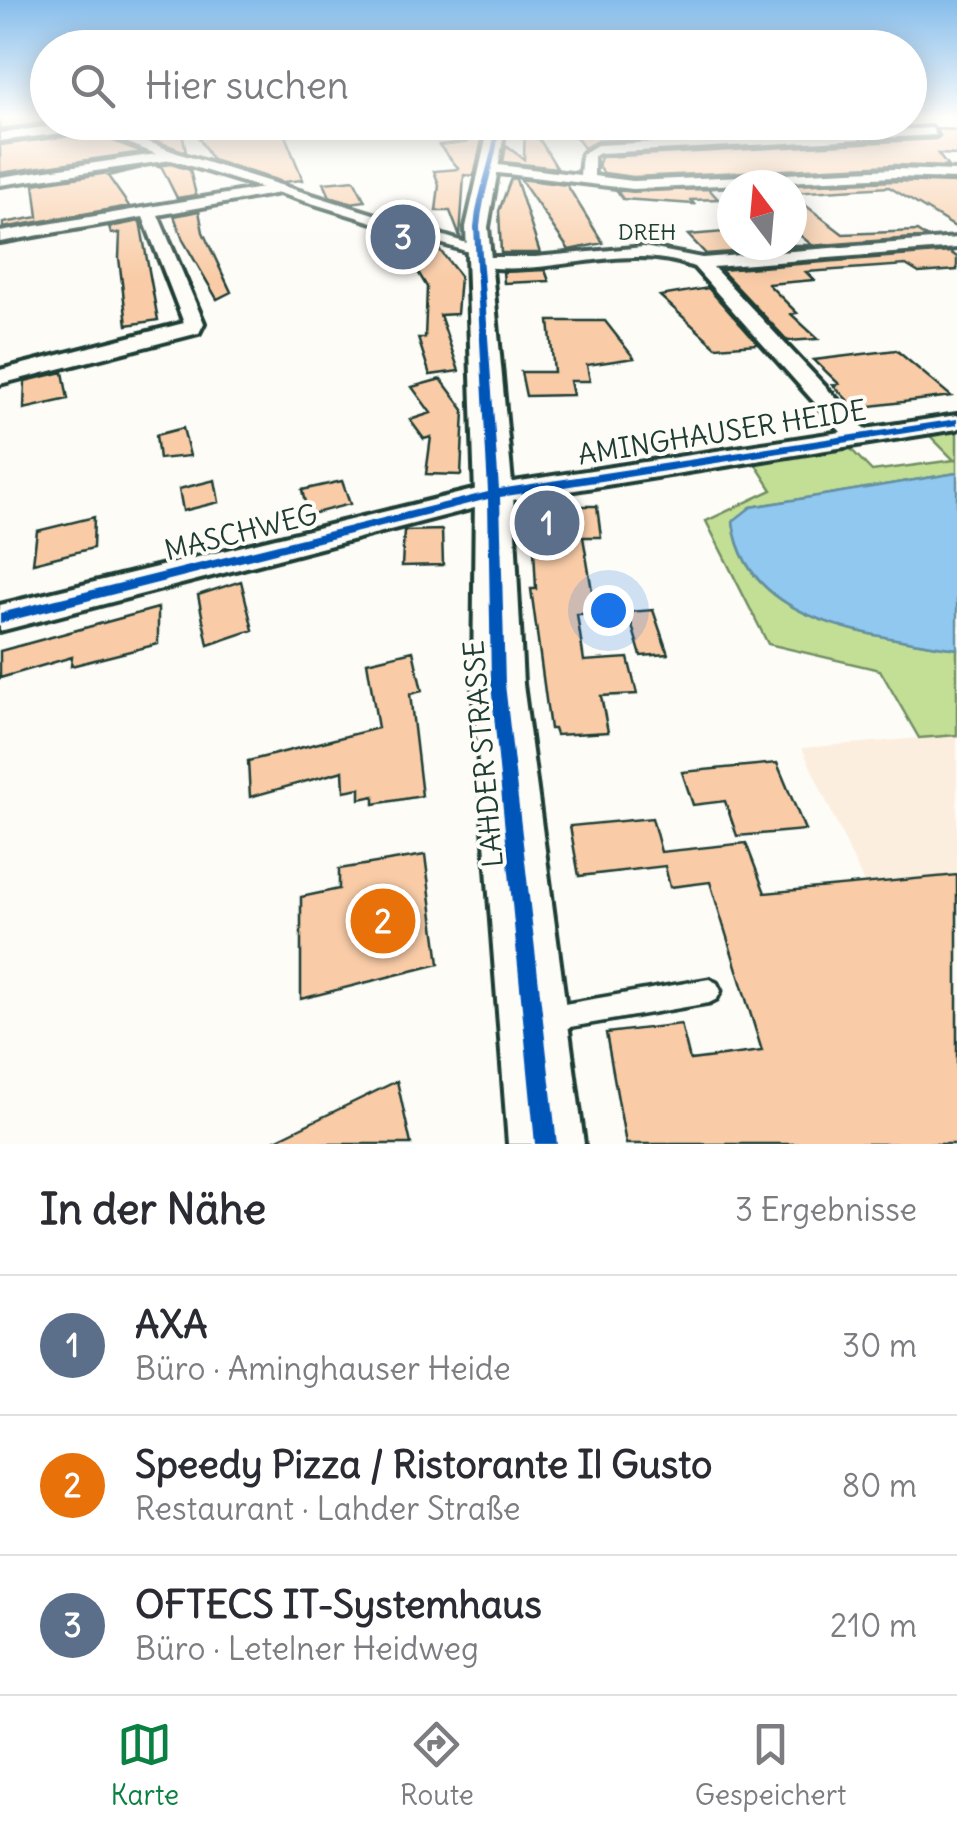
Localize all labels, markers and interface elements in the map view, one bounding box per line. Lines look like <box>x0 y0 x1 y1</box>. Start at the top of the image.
search box <box>30 30 927 140</box>
icon: search <box>65 58 120 113</box>
text: Hier suchen <box>145 62 349 109</box>
north arrow <box>717 170 807 260</box>
pin: 3 <box>370 200 436 274</box>
street label: DREH <box>618 218 676 246</box>
street label: AMINGHAUSER HEIDE <box>575 391 869 473</box>
pin: 1 <box>514 486 580 560</box>
street label: MASCHWEG <box>161 496 321 568</box>
your location <box>583 585 634 636</box>
street label: LAHDER STRASSE <box>455 639 511 869</box>
pin: 2 <box>350 884 416 958</box>
text: In der Nähe <box>40 1183 266 1235</box>
text: 3 Ergebnisse <box>735 1189 917 1230</box>
text: AXA <box>135 1301 208 1348</box>
text: 1 <box>66 1325 79 1366</box>
text: 30 m <box>842 1325 917 1366</box>
text: Büro · Aminghauser Heide <box>135 1348 511 1389</box>
text: Speedy Pizza / Ristorante Il Gusto <box>135 1441 712 1488</box>
text: 2 <box>64 1465 81 1506</box>
text: 80 m <box>842 1465 917 1506</box>
text: Restaurant · Lahder Straße <box>135 1488 521 1529</box>
text: OFTECS IT-Systemhaus <box>135 1581 542 1628</box>
text: 3 <box>63 1605 82 1646</box>
text: 210 m <box>830 1605 917 1646</box>
text: Büro · Letelner Heidweg <box>135 1628 479 1669</box>
tab: Karte <box>110 1717 179 1813</box>
tab: Route <box>400 1717 474 1813</box>
tab: Gespeichert <box>695 1717 847 1813</box>

